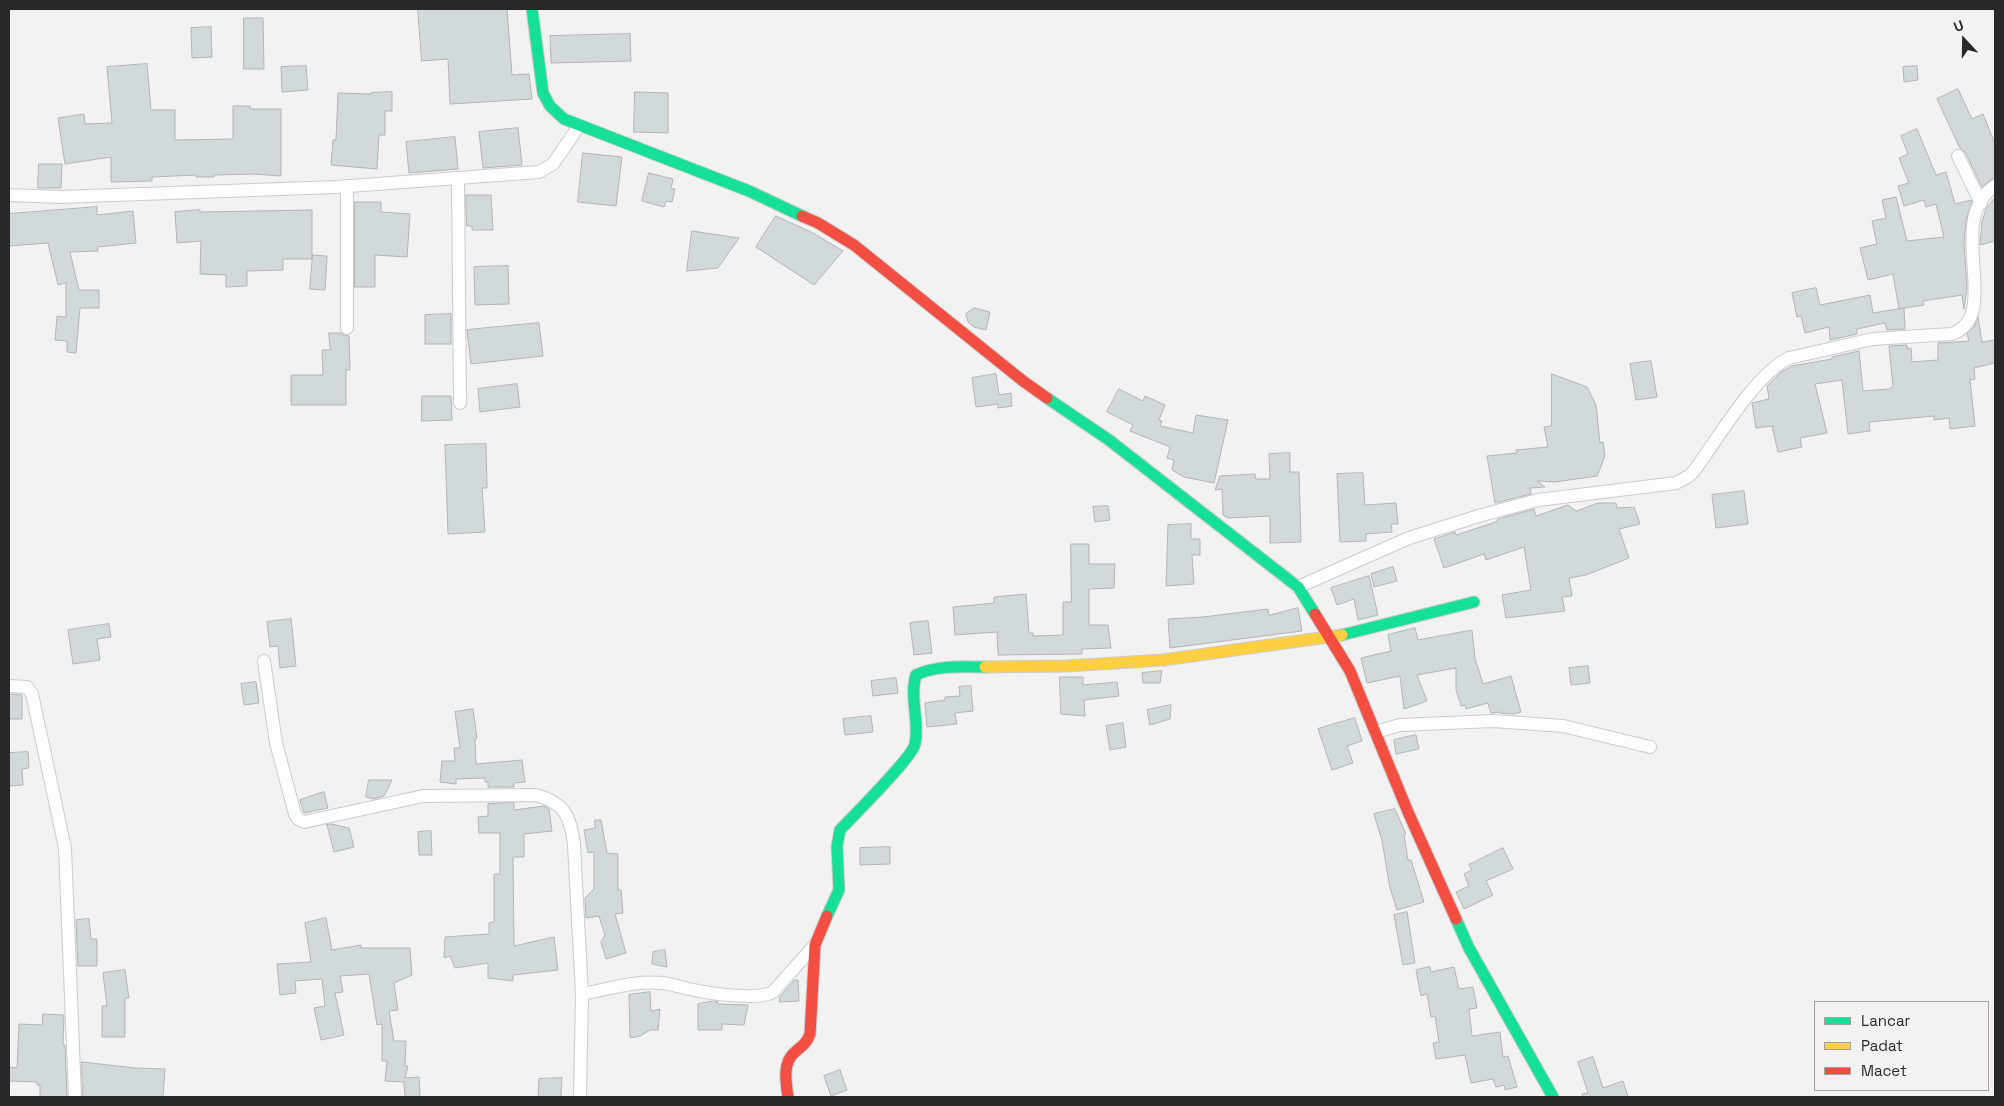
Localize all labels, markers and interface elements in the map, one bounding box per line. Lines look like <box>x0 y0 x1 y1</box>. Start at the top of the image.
north arrow <box>1939 15 1989 65</box>
text: U <box>1951 16 1966 36</box>
legend <box>1814 1001 1989 1091</box>
text: Lancar <box>1861 1011 1910 1030</box>
text: Padat <box>1861 1036 1903 1055</box>
text: Macet <box>1861 1061 1907 1080</box>

